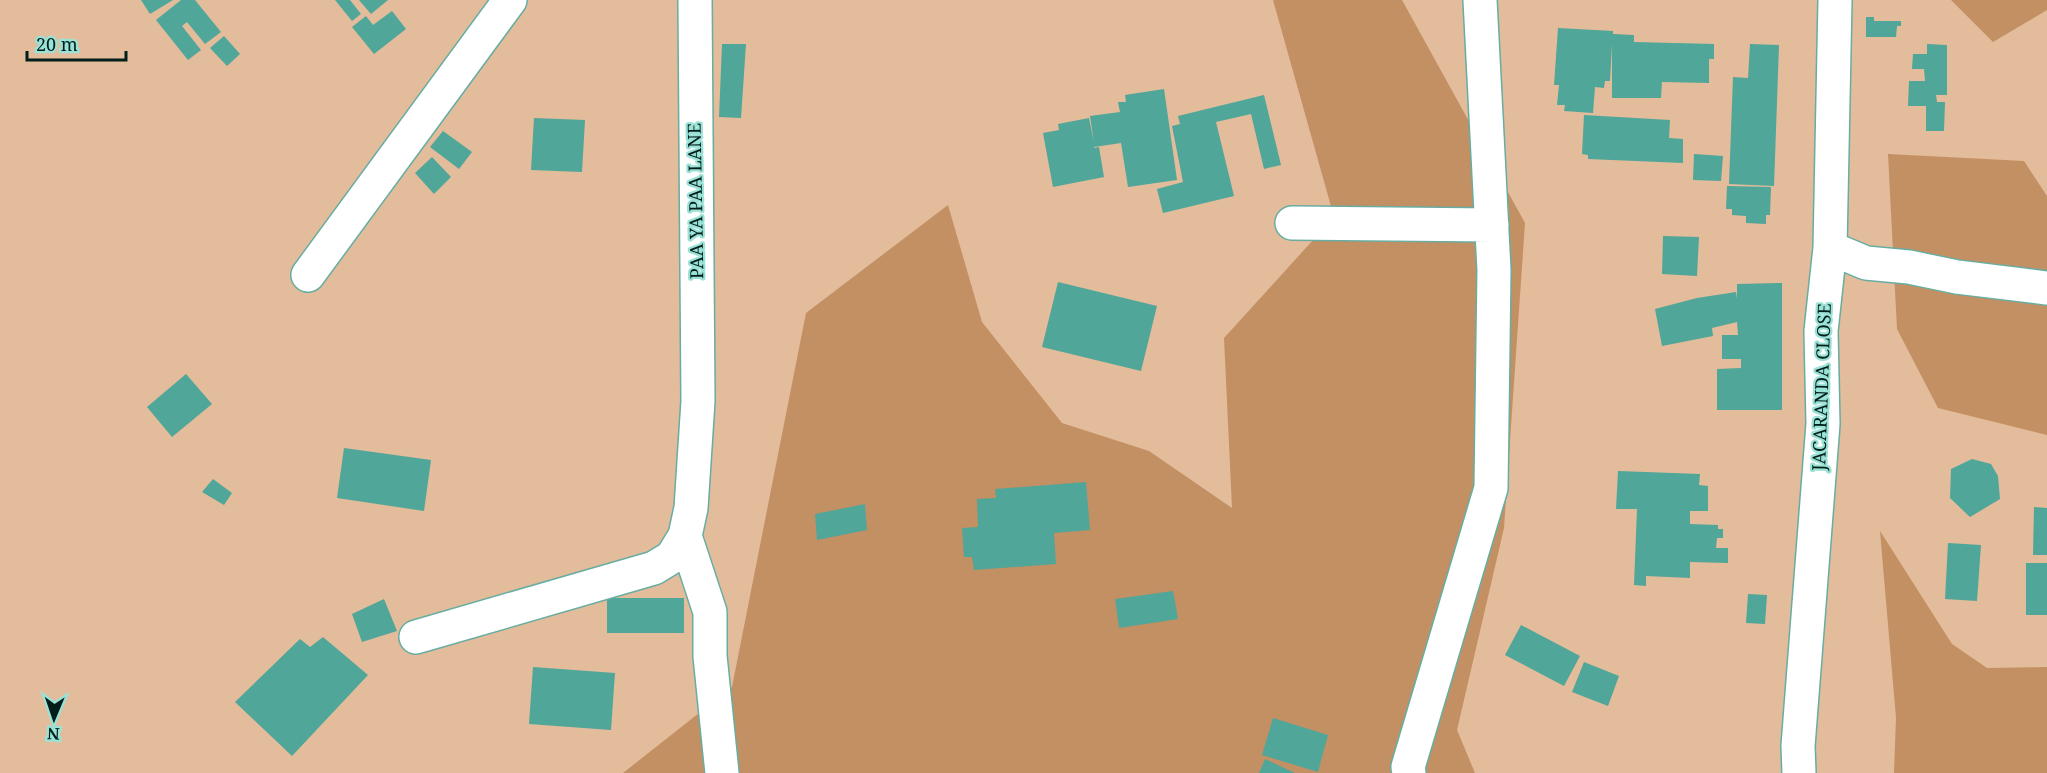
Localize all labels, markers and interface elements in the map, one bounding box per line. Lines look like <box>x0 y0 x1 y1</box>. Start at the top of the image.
scale bar <box>27 24 126 62</box>
text: 20 m <box>36 32 78 56</box>
street label: PAA YA PAA LANE <box>682 123 708 279</box>
street label: JACARANDA CLOSE <box>1806 303 1836 472</box>
north arrow <box>24 689 84 749</box>
text: N <box>46 723 60 745</box>

